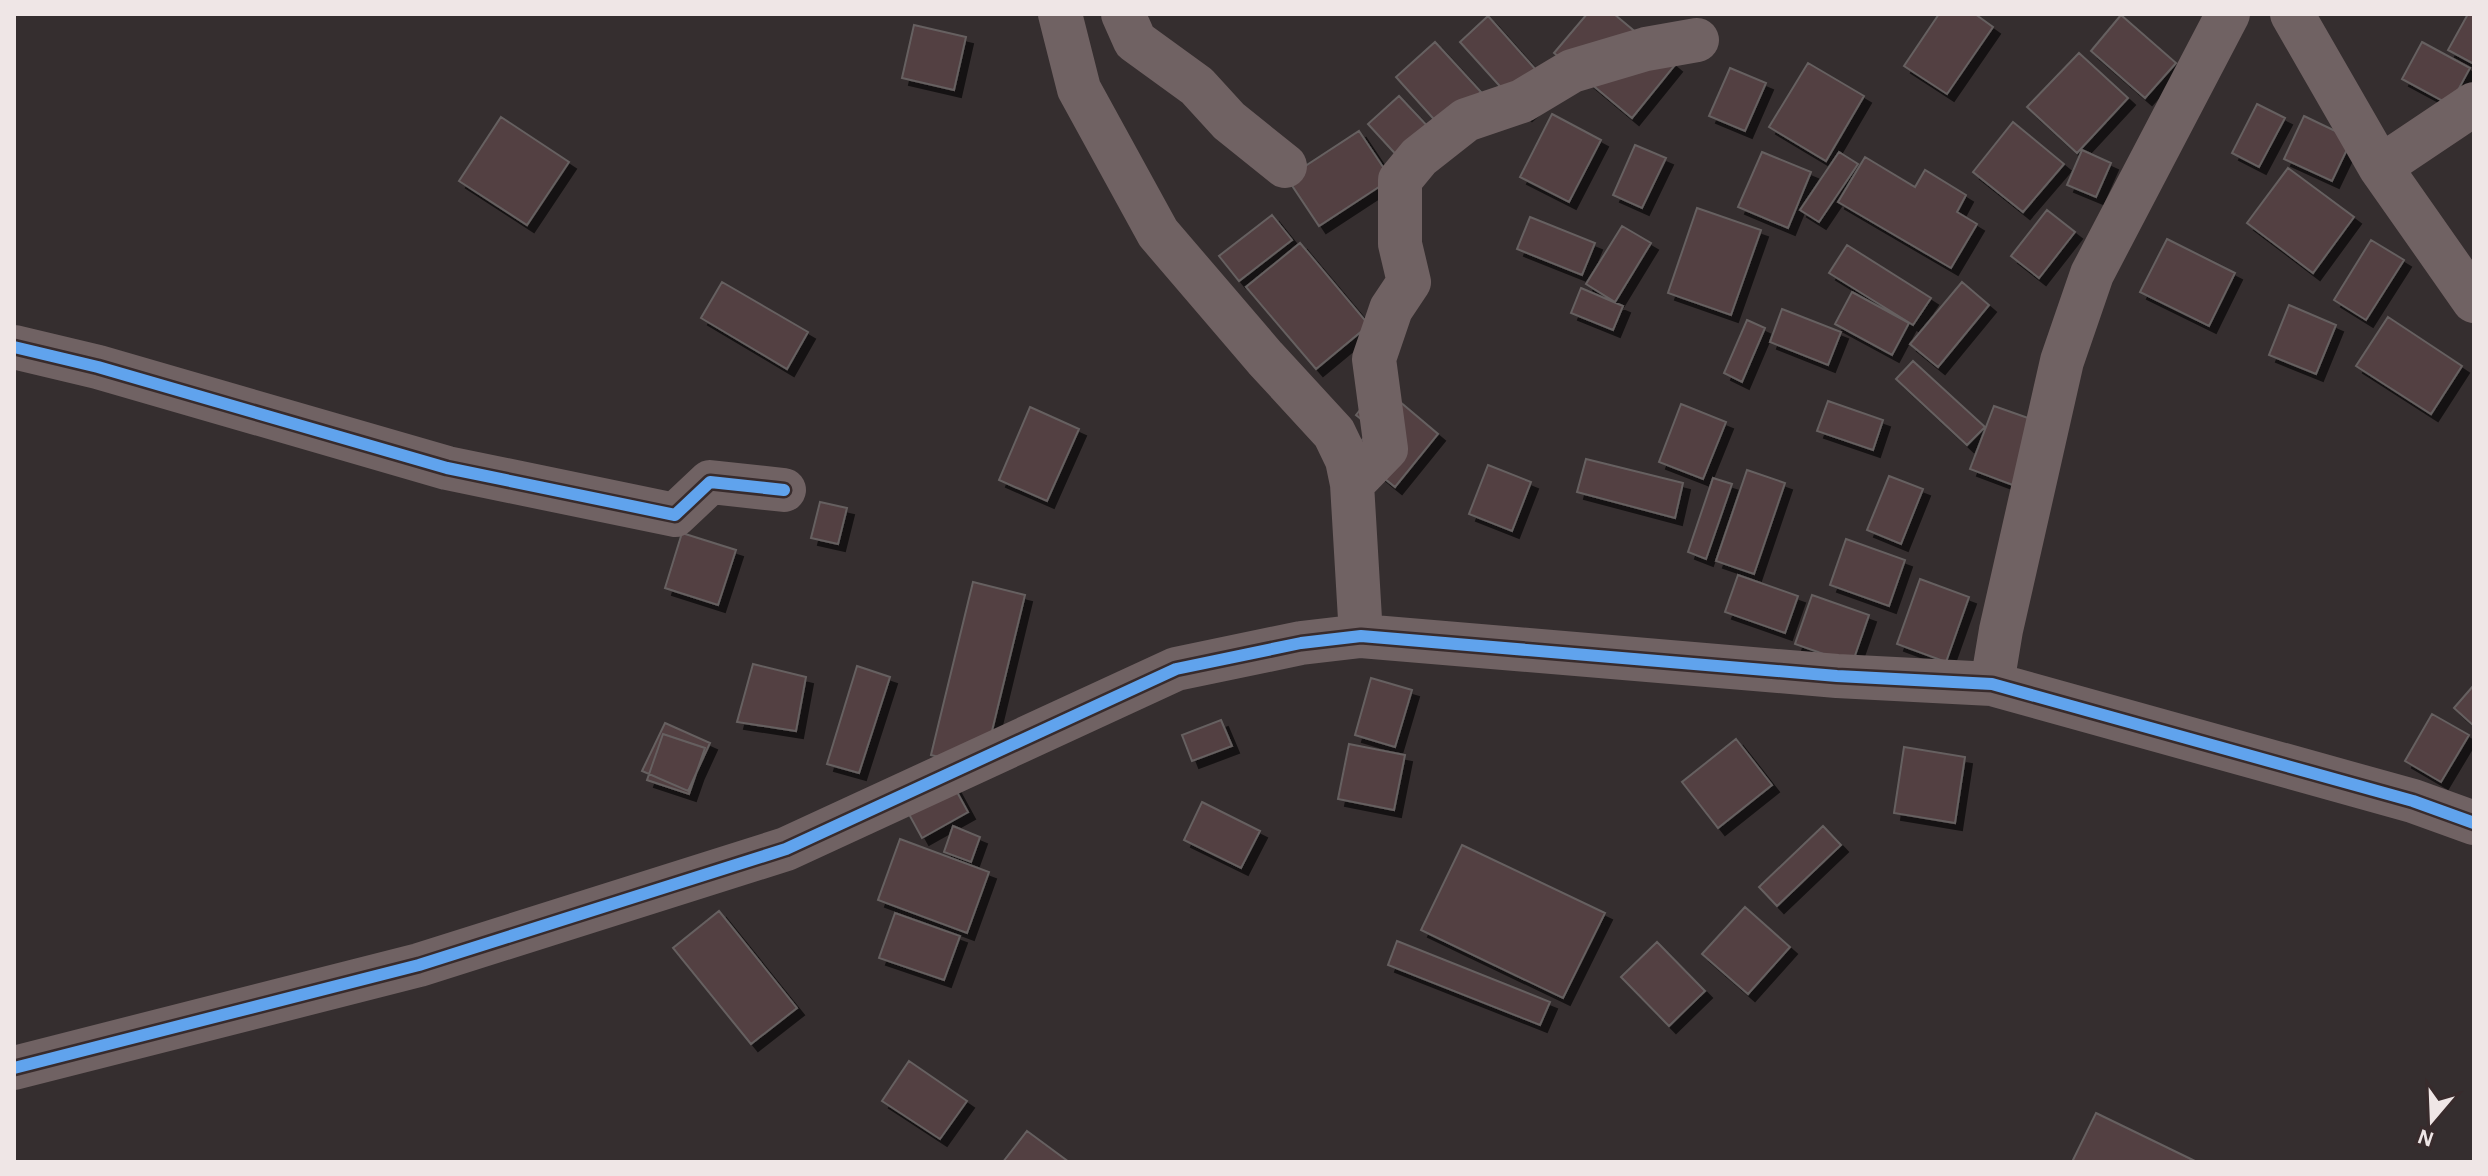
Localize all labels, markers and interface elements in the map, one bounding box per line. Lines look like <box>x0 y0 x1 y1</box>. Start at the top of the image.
north arrow <box>2392 1080 2472 1160</box>
text: N <box>2415 1125 2437 1151</box>

